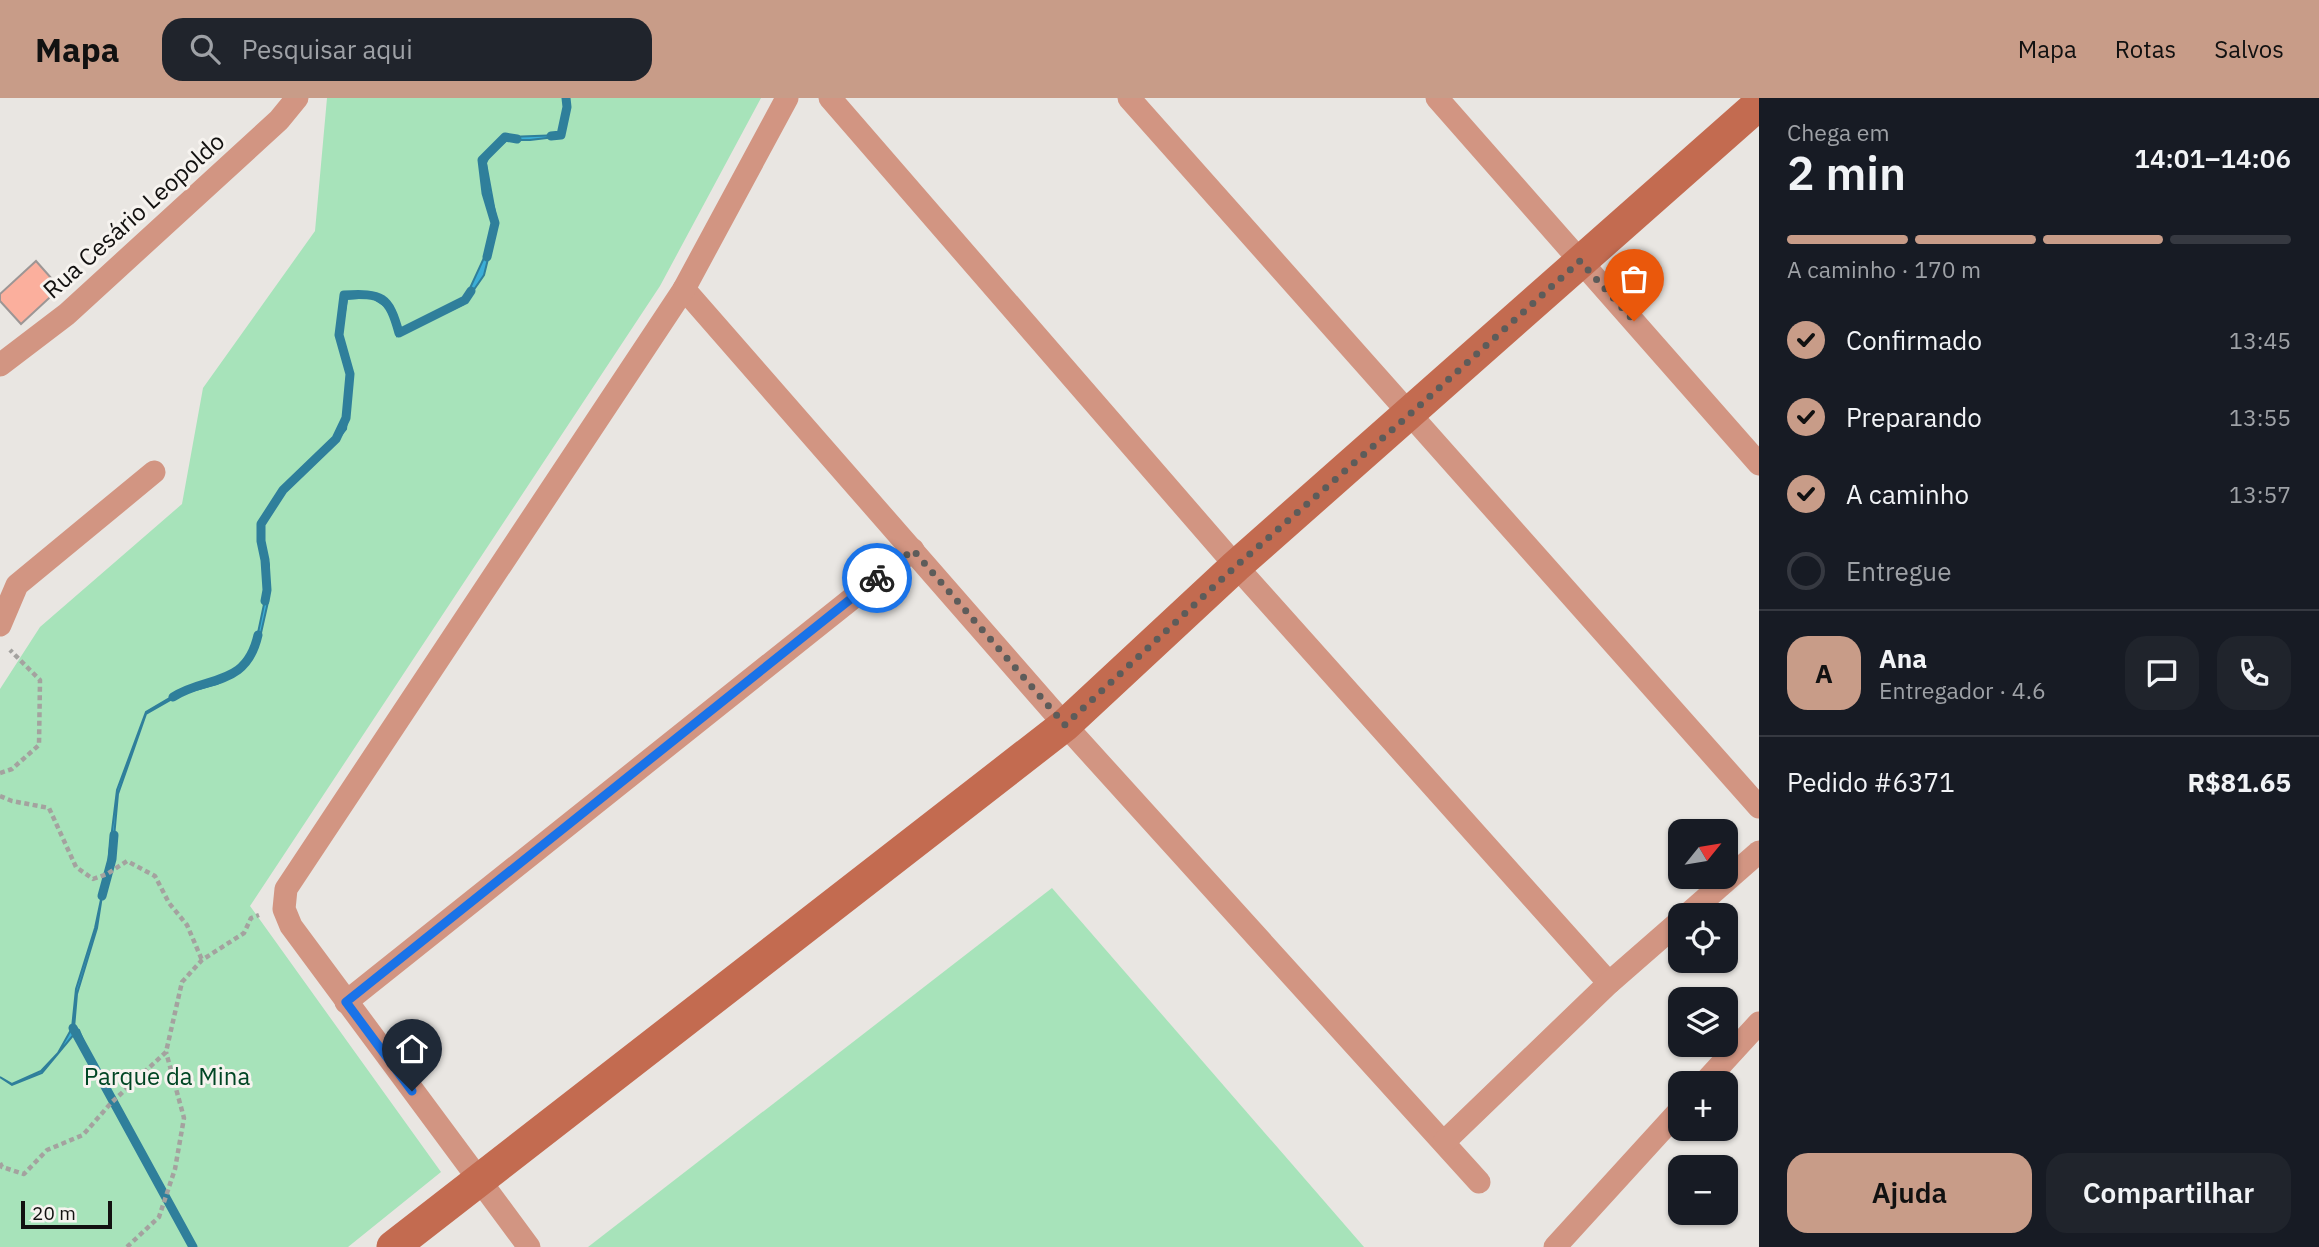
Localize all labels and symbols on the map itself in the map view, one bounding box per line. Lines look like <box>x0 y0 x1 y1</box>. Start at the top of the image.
street label: Rua Cesário Leopoldo <box>36 125 231 305</box>
pin <box>1604 249 1664 321</box>
courier <box>842 543 912 613</box>
north arrow <box>1668 819 1738 889</box>
pin <box>382 1019 442 1091</box>
park label: Parque da Mina <box>84 1060 250 1092</box>
scale bar <box>21 1198 112 1230</box>

